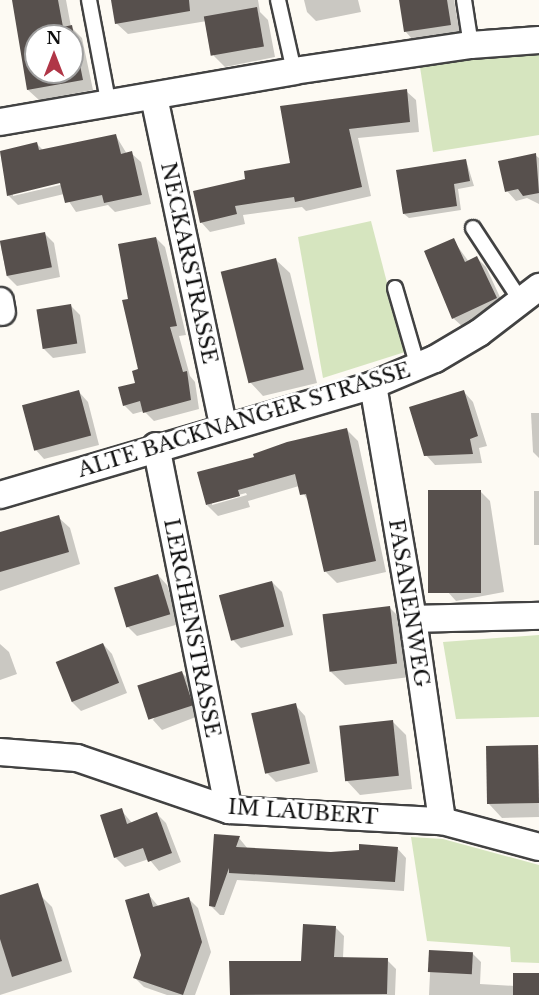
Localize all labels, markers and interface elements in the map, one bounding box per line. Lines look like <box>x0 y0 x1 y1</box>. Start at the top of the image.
north arrow <box>24 24 84 84</box>
text: N <box>46 28 62 48</box>
street label: NECKARSTRASSE <box>155 160 223 366</box>
street label: ALTE BACKNANGER STRASSE <box>74 357 414 483</box>
street label: LERCHENSTRASSE <box>158 516 226 740</box>
street label: FASANENWEG <box>383 517 435 689</box>
street label: IM LAUBERT <box>227 794 379 830</box>

